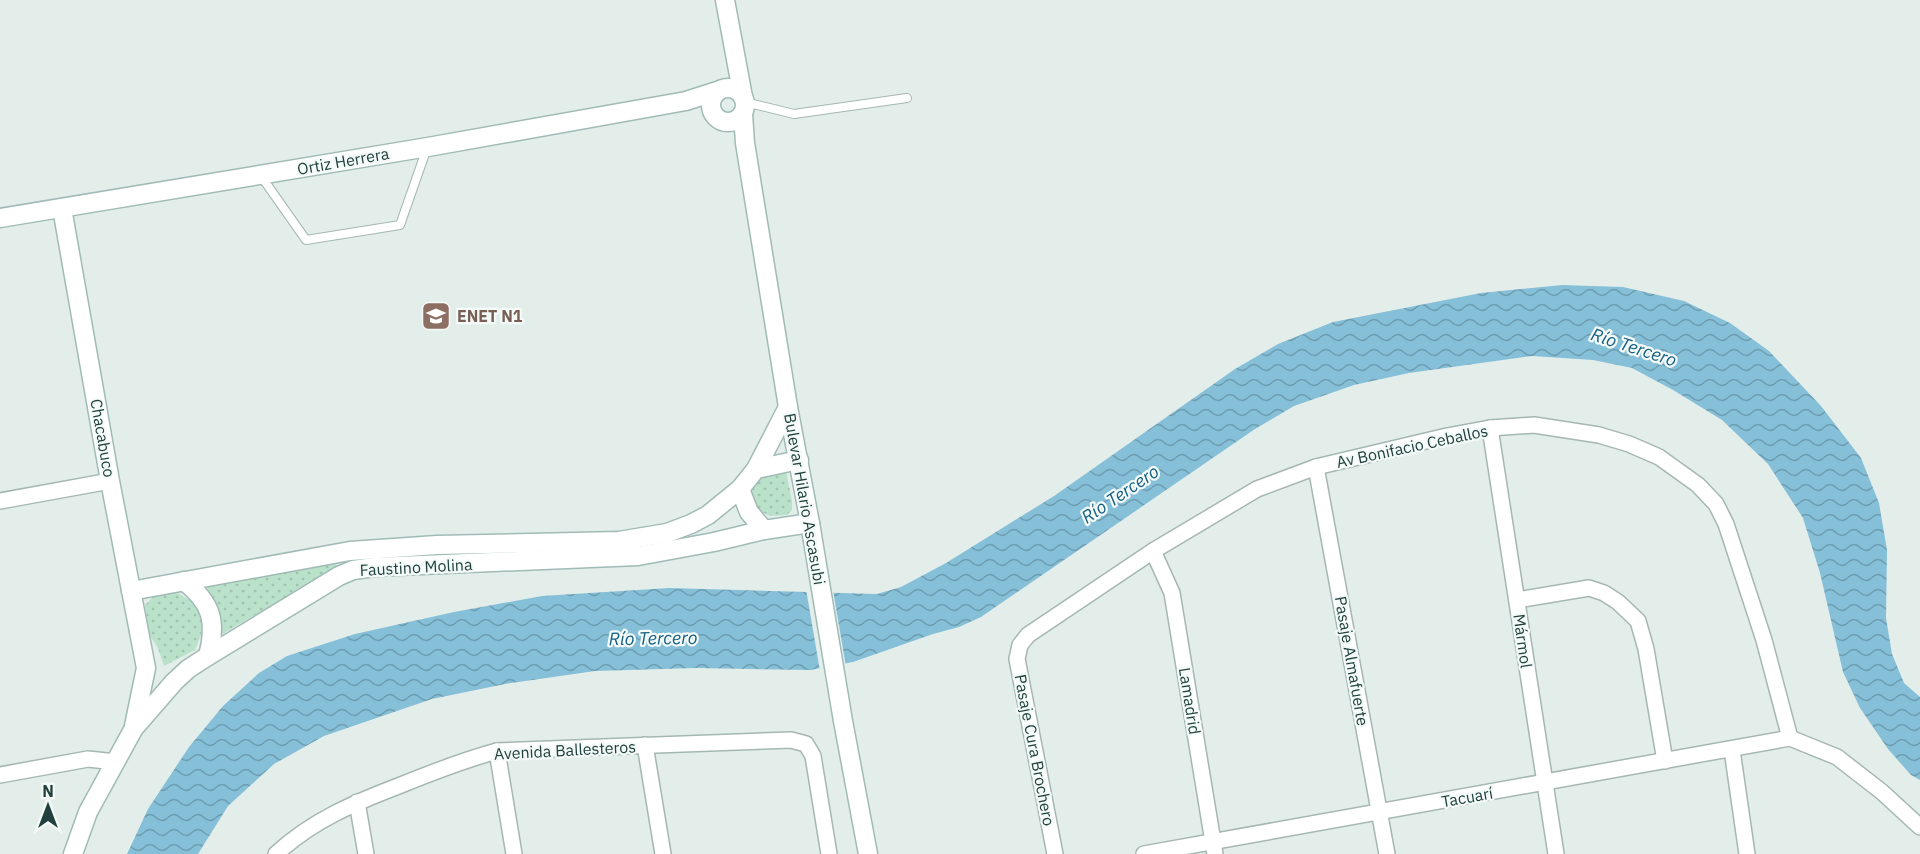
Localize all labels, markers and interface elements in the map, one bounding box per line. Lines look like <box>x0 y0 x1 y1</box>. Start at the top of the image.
street label: Ortiz Herrera <box>295 143 391 179</box>
school or university icon: ENET N1 <box>420 300 452 332</box>
place label: ENET N1 <box>457 306 523 326</box>
water label: Río Tercero <box>1588 322 1680 372</box>
street label: Chacabuco <box>86 397 120 479</box>
street label: Bulevar Hilario Ascasubi <box>780 412 830 586</box>
street label: Av Bonifacio Ceballos <box>1334 420 1490 472</box>
water label: Río Tercero <box>1077 460 1163 528</box>
street label: Faustino Molina <box>359 554 473 580</box>
street label: Pasaje Almafuerte <box>1331 595 1373 728</box>
street label: Mármol <box>1509 613 1537 669</box>
water label: Río Tercero <box>608 626 698 650</box>
street label: Lamadrid <box>1175 666 1205 736</box>
street label: Pasaje Cura Brochero <box>1010 672 1060 828</box>
street label: Avenida Ballesteros <box>494 736 636 764</box>
north arrow <box>18 776 78 836</box>
text: N <box>42 781 54 801</box>
street label: Tacuarí <box>1440 783 1494 811</box>

